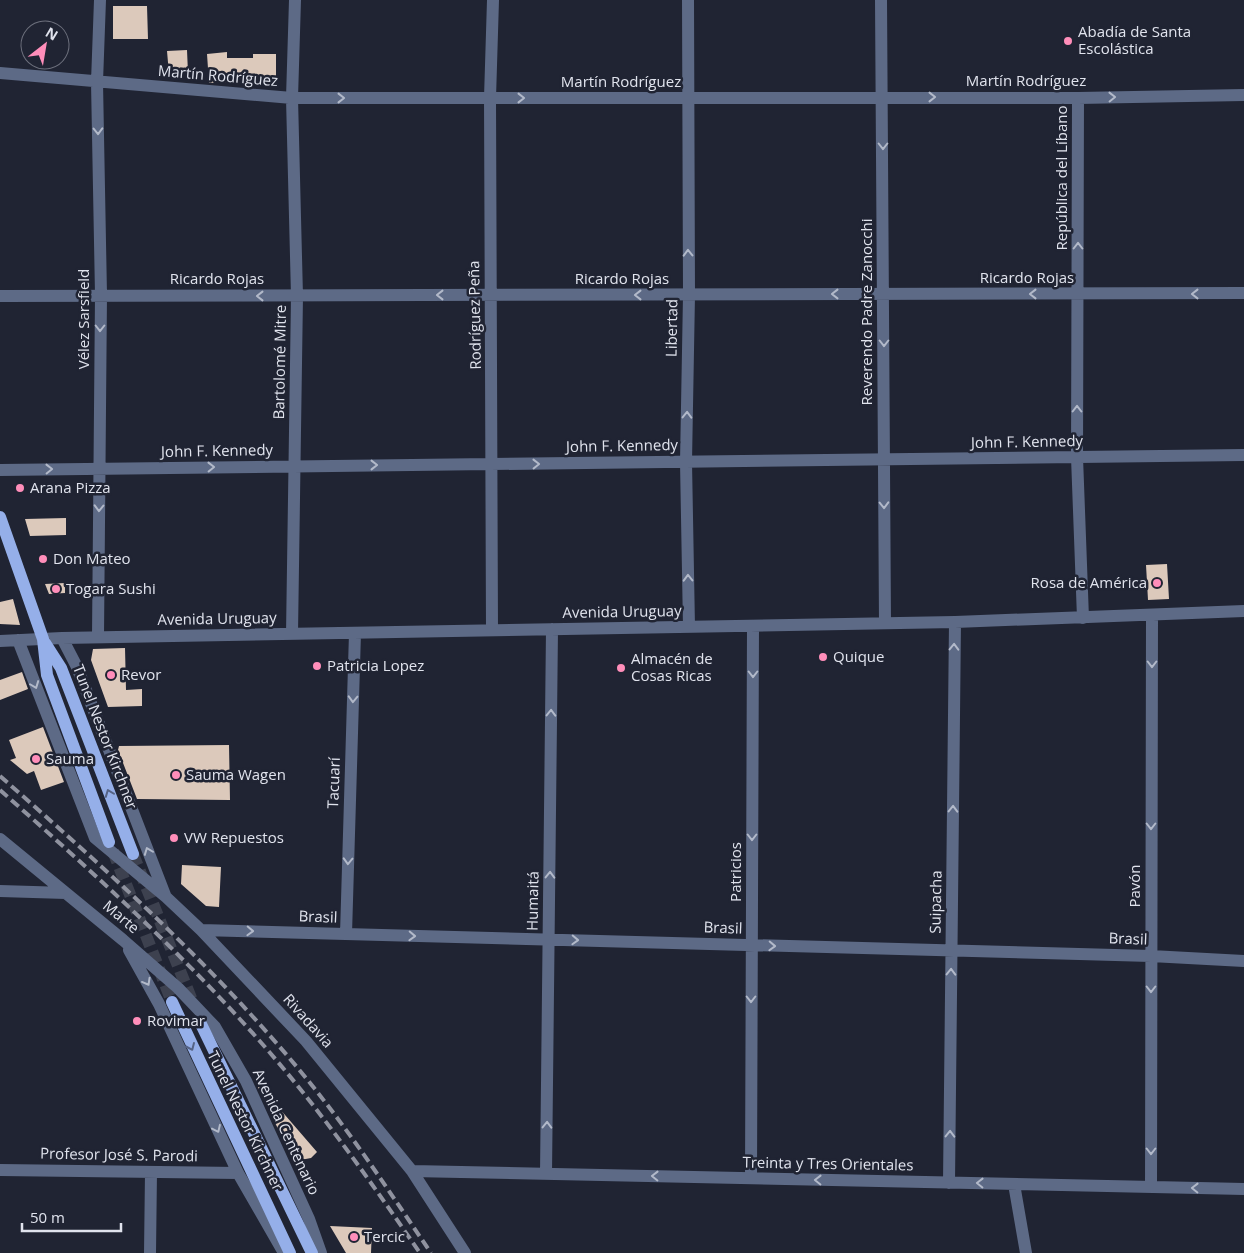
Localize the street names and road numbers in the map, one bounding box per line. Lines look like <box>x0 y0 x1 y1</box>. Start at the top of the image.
street label: Martín Rodríguez <box>157 60 279 90</box>
street label: Martín Rodríguez <box>966 70 1086 90</box>
street label: Martín Rodríguez <box>561 71 681 91</box>
street label: República del Líbano <box>1051 106 1071 250</box>
street label: Reverendo Padre Zanocchi <box>856 219 876 405</box>
street label: Rodríguez Peña <box>463 260 485 370</box>
street label: Ricardo Rojas <box>980 267 1074 287</box>
street label: Ricardo Rojas <box>170 268 264 288</box>
street label: Ricardo Rojas <box>575 268 669 288</box>
street label: Vélez Sarsfield <box>73 269 93 369</box>
street label: Libertad <box>660 299 682 357</box>
street label: Bartolomé Mitre <box>268 304 290 420</box>
street label: John F. Kennedy <box>969 430 1084 452</box>
street label: John F. Kennedy <box>564 434 679 456</box>
street label: John F. Kennedy <box>159 439 274 461</box>
street label: Avenida Uruguay <box>562 600 682 622</box>
street label: Avenida Uruguay <box>157 607 277 629</box>
street label: Tunel Nestor Kirchner <box>69 662 143 812</box>
street label: Tacuarí <box>322 756 344 809</box>
street label: Patricios <box>725 842 745 902</box>
street label: Pavón <box>1124 864 1144 908</box>
street label: Suipacha <box>924 870 946 934</box>
street label: Humaitá <box>521 871 543 931</box>
street label: Marte <box>99 895 144 937</box>
street label: Brasil <box>298 905 338 927</box>
street label: Brasil <box>703 916 743 938</box>
street label: Brasil <box>1108 927 1148 949</box>
street label: Rivadavia <box>279 989 338 1052</box>
street label: Tunel Nestor Kirchner <box>203 1047 288 1194</box>
street label: Avenida Centenario <box>249 1065 325 1198</box>
street label: Profesor José S. Parodi <box>40 1143 198 1165</box>
street label: Treinta y Tres Orientales <box>742 1152 914 1174</box>

